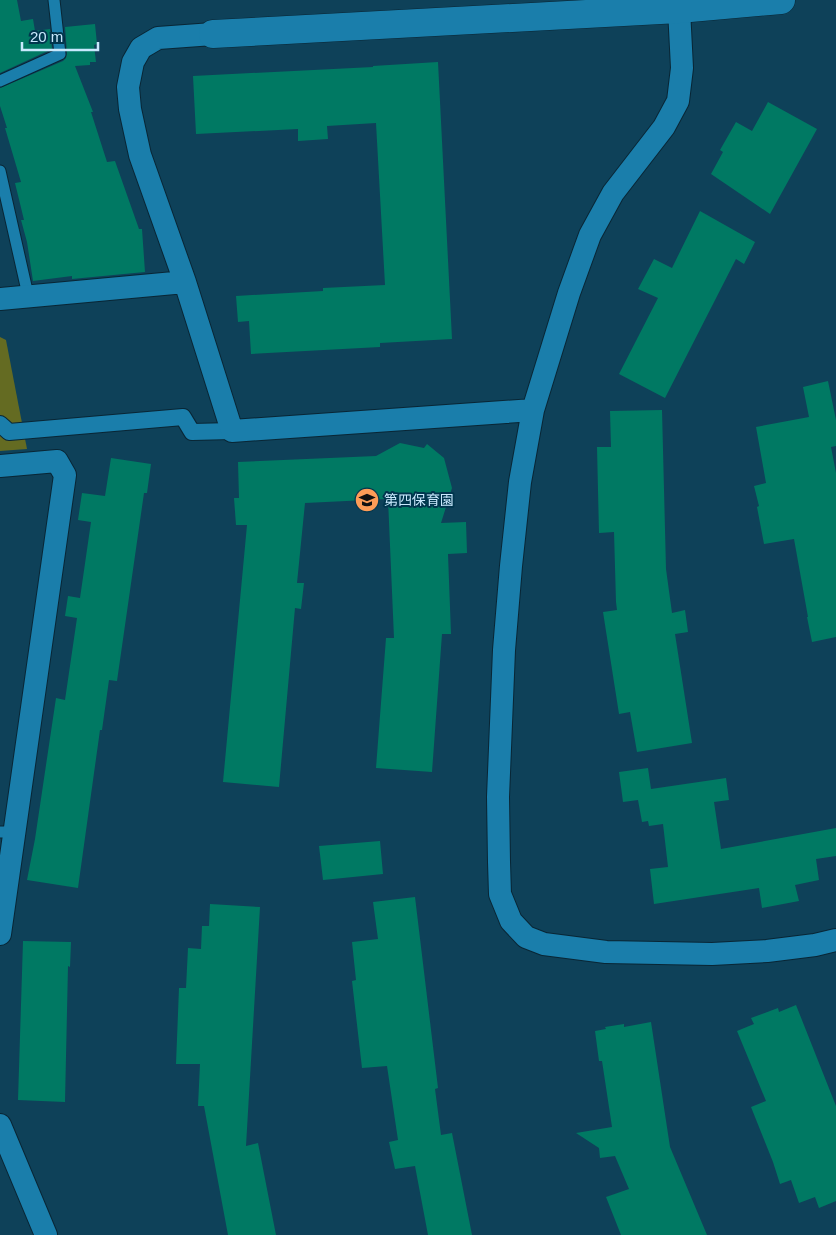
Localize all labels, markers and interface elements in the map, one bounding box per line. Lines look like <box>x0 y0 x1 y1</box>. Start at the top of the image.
scale bar <box>22 20 99 52</box>
text: 20 m <box>30 28 63 45</box>
school or university icon: 第四保育園 <box>354 487 380 513</box>
place label: 第四保育園 <box>384 492 454 508</box>

